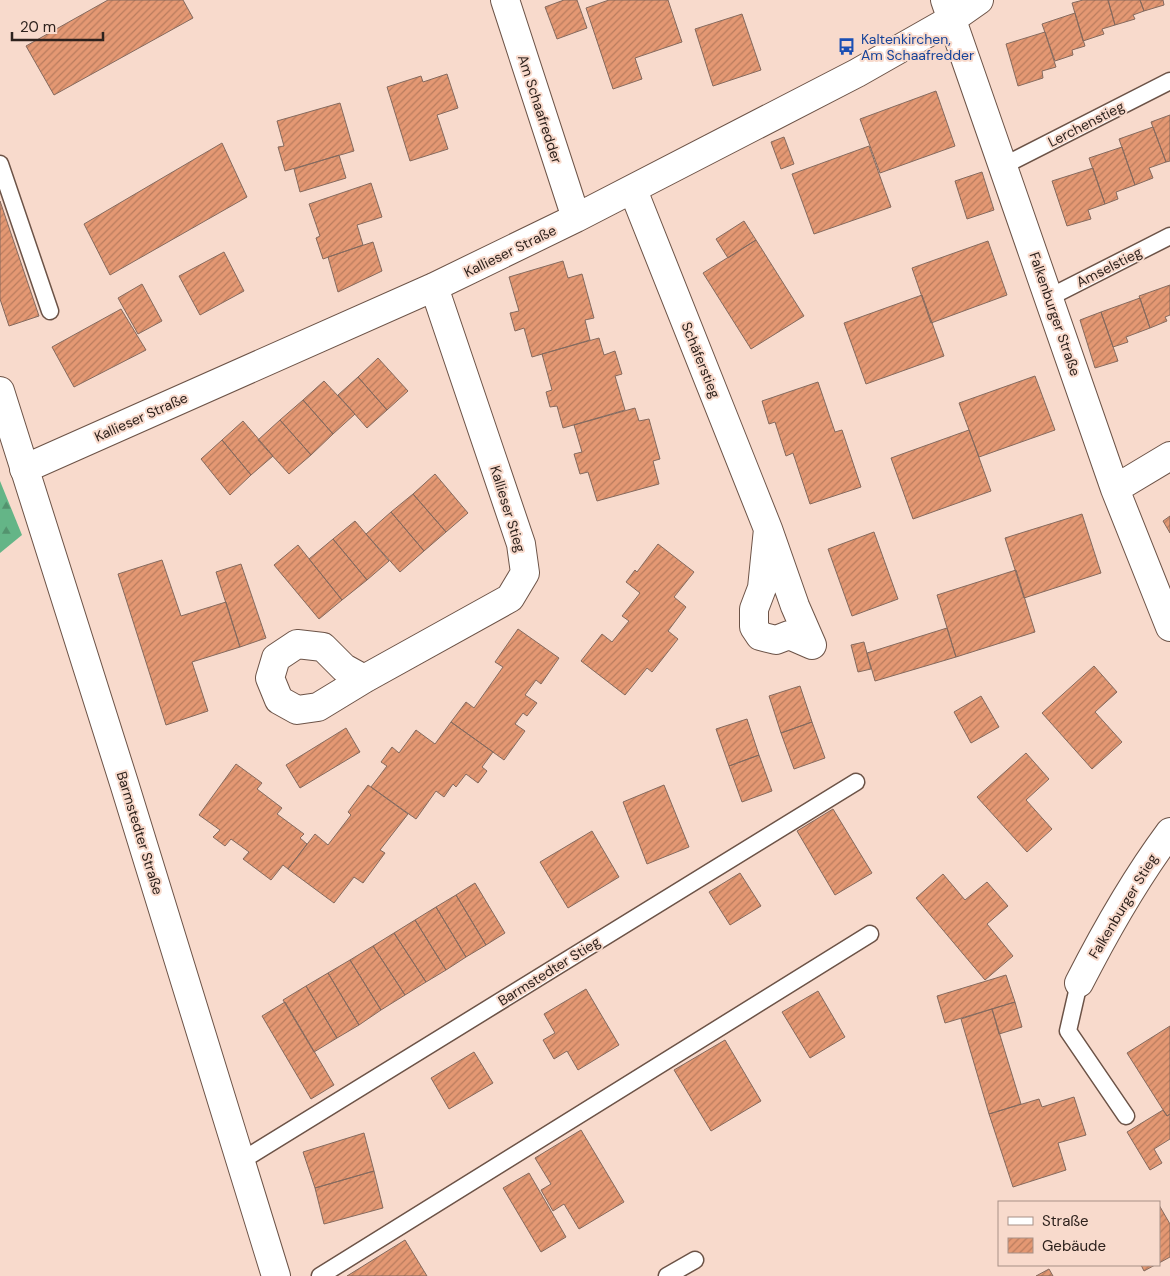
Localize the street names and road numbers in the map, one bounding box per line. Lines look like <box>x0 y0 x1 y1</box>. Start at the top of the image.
street label: Am Schaafredder <box>514 52 566 166</box>
street label: Lerchenstieg <box>1045 97 1127 151</box>
street label: Kallieser Straße <box>461 221 559 281</box>
street label: Amselstieg <box>1073 243 1145 291</box>
street label: Falkenburger Straße <box>1025 250 1085 378</box>
street label: Schäferstieg <box>678 319 725 401</box>
street label: Kallieser Straße <box>92 388 191 446</box>
street label: Kallieser Stieg <box>486 464 530 555</box>
street label: Barmstedter Straße <box>113 769 167 897</box>
street label: Falkenburger Stieg <box>1085 850 1161 962</box>
street label: Barmstedter Stieg <box>494 932 604 1010</box>

